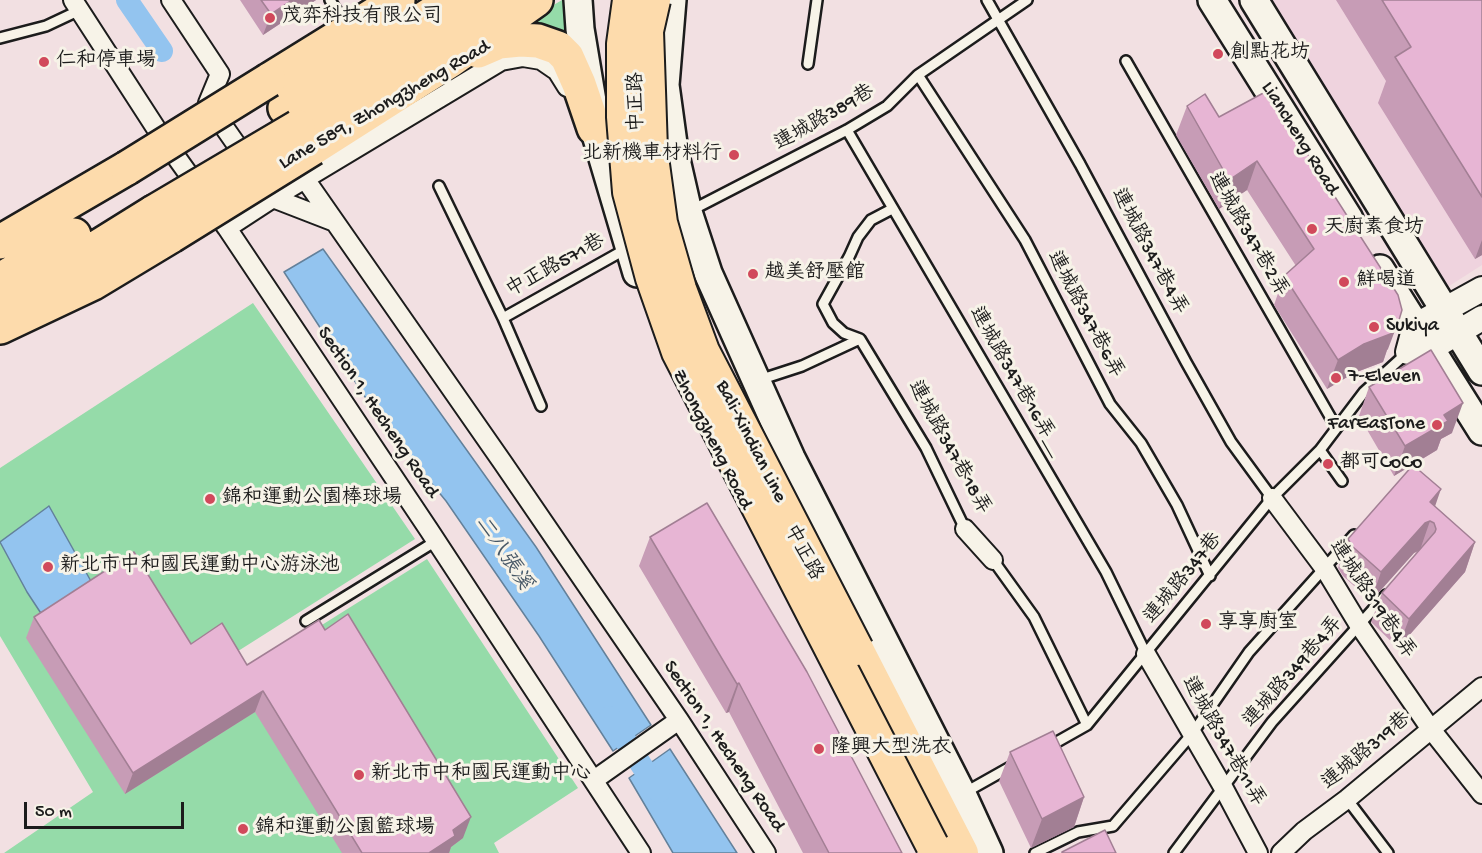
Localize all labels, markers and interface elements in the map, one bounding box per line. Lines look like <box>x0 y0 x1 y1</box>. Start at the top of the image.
place label: 茂弈科技有限公司 <box>282 6 442 30</box>
marker: 茂弈科技有限公司 <box>263 11 277 25</box>
street label: Lane 589, Zhongzheng Road <box>275 36 495 176</box>
place label: 創點花坊 <box>1230 42 1310 66</box>
marker: 創點花坊 <box>1211 47 1225 61</box>
place label: 仁和停車場 <box>56 50 156 74</box>
marker: 仁和停車場 <box>37 55 51 69</box>
street label: 中正路 <box>625 72 651 132</box>
street label: Liancheng Road <box>1255 78 1343 200</box>
street label: 連城路389巷 <box>771 81 879 157</box>
place label: 北新機車材料行 <box>582 143 722 167</box>
marker: 北新機車材料行 <box>727 148 741 162</box>
street label: 連城路347巷2弄 <box>1202 168 1292 302</box>
street label: 連城路347巷4弄 <box>1105 185 1191 319</box>
place label: 天廚素食坊 <box>1324 217 1424 241</box>
marker: 天廚素食坊 <box>1305 222 1319 236</box>
street label: 中正路571巷 <box>503 230 609 304</box>
street label: 連城路347巷6弄 <box>1040 247 1128 383</box>
place label: 越美舒壓館 <box>765 262 865 286</box>
marker: 越美舒壓館 <box>746 267 760 281</box>
place label: 鮮喝道 <box>1356 270 1416 294</box>
marker: 鮮喝道 <box>1337 275 1351 289</box>
street label: 連城路347巷16弄＿ <box>962 303 1068 461</box>
place label: Sukiya <box>1386 315 1439 339</box>
marker: Sukiya <box>1367 320 1381 334</box>
street label: Section 1, Hecheng Road <box>311 323 443 503</box>
street label: Zhongzheng Road <box>665 366 757 514</box>
place label: 7-Eleven <box>1348 366 1421 390</box>
marker: 7-Eleven <box>1329 371 1343 385</box>
street label: Bali-Xindian Line <box>709 377 791 507</box>
street label: 連城路347巷18弄 <box>901 377 995 519</box>
place label: FarEasTone <box>1328 413 1425 437</box>
marker: FarEasTone <box>1430 418 1444 432</box>
place label: 都可CoCo <box>1340 452 1422 476</box>
marker: 都可CoCo <box>1321 457 1335 471</box>
place label: 錦和運動公園棒球場 <box>222 487 402 511</box>
marker: 錦和運動公園棒球場 <box>203 492 217 506</box>
water label: 二八張溪 <box>468 512 536 596</box>
street label: 中正路 <box>777 521 827 585</box>
street label: 連城路347巷 <box>1140 529 1228 629</box>
street label: 連城路319巷4弄 <box>1322 536 1420 664</box>
place label: 新北市中和國民運動中心游泳池 <box>60 555 340 579</box>
marker: 新北市中和國民運動中心游泳池 <box>41 560 55 574</box>
place label: 享享廚室 <box>1218 612 1298 636</box>
street label: 連城路349巷4弄 <box>1239 613 1349 733</box>
marker: 享享廚室 <box>1199 617 1213 631</box>
street label: Section 1, Hecheng Road <box>657 657 789 837</box>
street label: 連城路347巷11弄 <box>1175 673 1269 811</box>
street label: 連城路319巷 <box>1318 708 1416 796</box>
place label: 隆興大型洗衣 <box>831 737 951 761</box>
marker: 隆興大型洗衣 <box>812 742 826 756</box>
place label: 新北市中和國民運動中心 <box>371 763 591 787</box>
marker: 新北市中和國民運動中心 <box>352 768 366 782</box>
scale bar <box>27 790 188 828</box>
text: 50 m <box>35 802 72 823</box>
place label: 錦和運動公園籃球場 <box>255 817 435 841</box>
marker: 錦和運動公園籃球場 <box>236 822 250 836</box>

